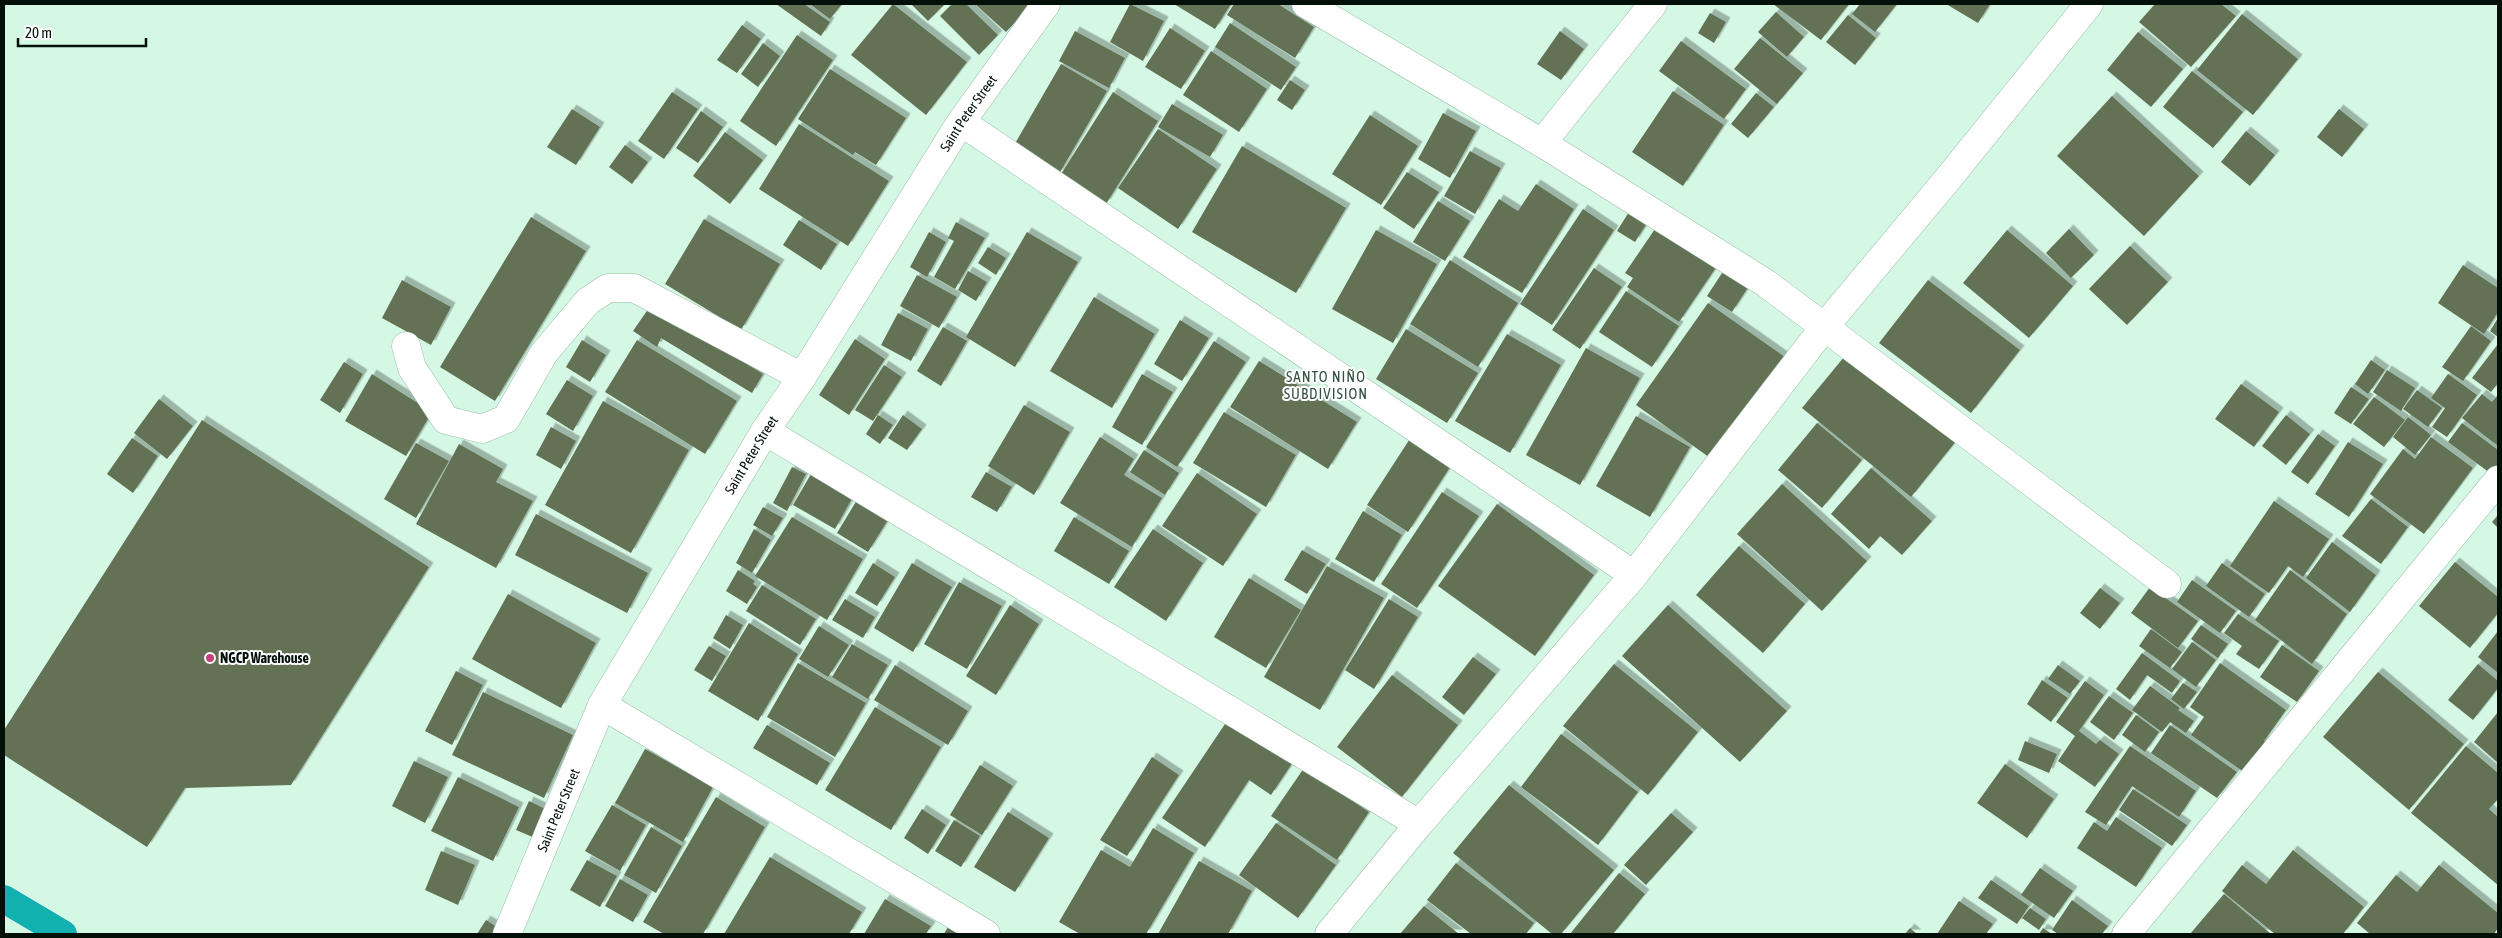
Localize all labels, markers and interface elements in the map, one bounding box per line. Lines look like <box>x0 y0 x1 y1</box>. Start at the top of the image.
scale bar <box>18 15 145 47</box>
text: 20 m <box>25 24 52 41</box>
street label: Saint Peter Street <box>937 72 1000 154</box>
district label: SANTO NIÑO SUBDIVISION <box>1284 368 1368 402</box>
street label: Saint Peter Street <box>721 413 781 497</box>
place label: NGCP Warehouse <box>220 650 309 666</box>
marker: NGCP Warehouse <box>204 652 216 664</box>
street label: Saint Peter Street <box>534 766 583 854</box>

